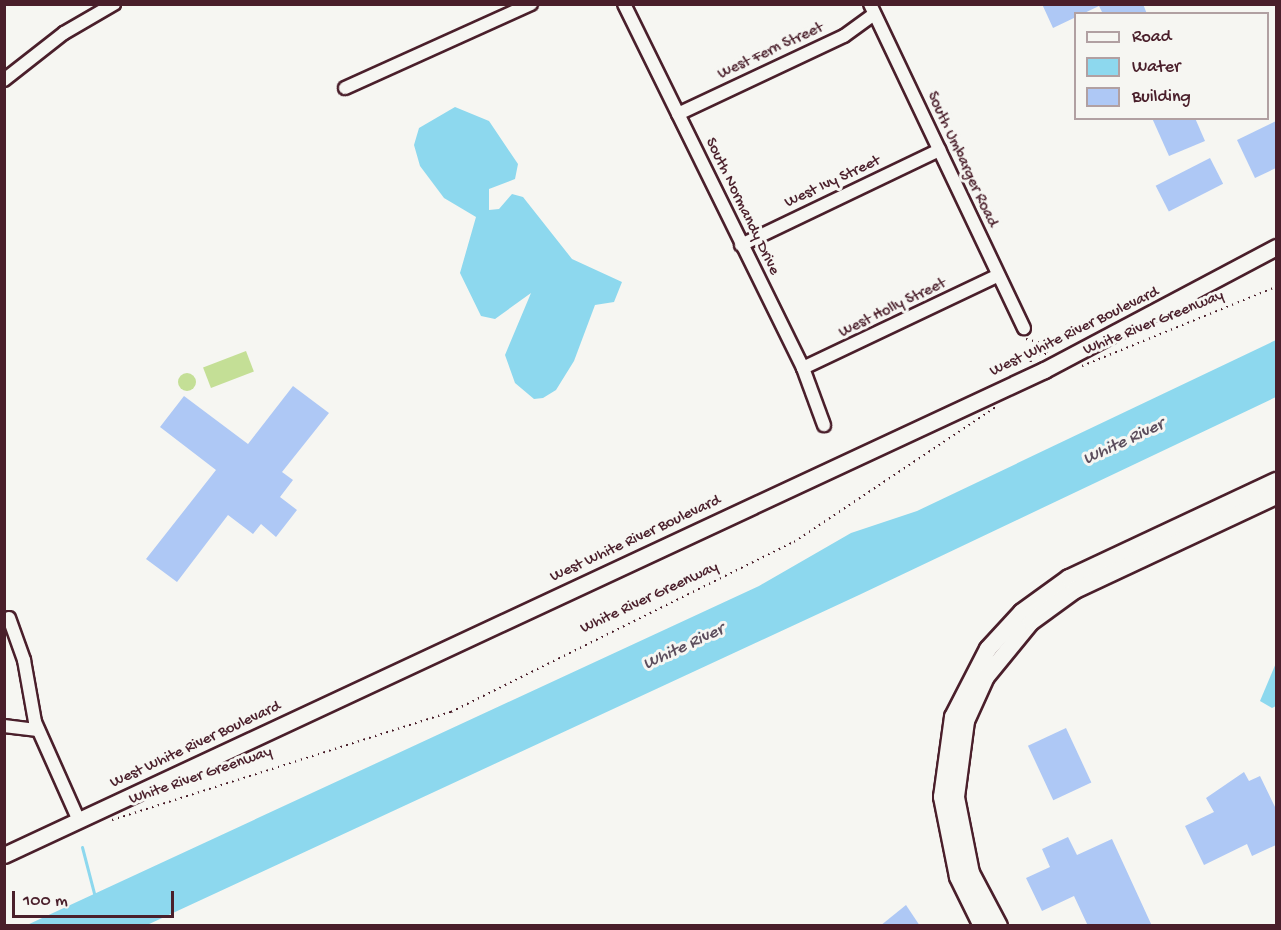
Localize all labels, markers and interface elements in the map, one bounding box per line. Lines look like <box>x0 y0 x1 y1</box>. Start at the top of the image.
legend <box>1074 12 1269 120</box>
street label: West Fern Street <box>715 19 827 85</box>
text: Road <box>1132 27 1171 48</box>
text: Water <box>1132 57 1180 78</box>
text: Building <box>1132 87 1191 108</box>
street label: South Umbarger Road <box>921 89 1001 231</box>
street label: South Normandy Drive <box>699 135 783 279</box>
street label: West Ivy Street <box>782 152 884 214</box>
street label: West Holly Street <box>836 275 950 343</box>
street label: West White River Boulevard <box>987 284 1163 382</box>
street label: White River Greenway <box>1081 287 1227 361</box>
water label: White River <box>1080 415 1168 471</box>
street label: West White River Boulevard <box>548 492 724 588</box>
street label: White River Greenway <box>578 559 722 639</box>
water label: White River <box>640 620 728 676</box>
street label: West White River Boulevard <box>108 698 284 794</box>
street label: White River Greenway <box>127 744 275 810</box>
scale bar <box>15 879 177 917</box>
text: 100 m <box>23 891 68 912</box>

